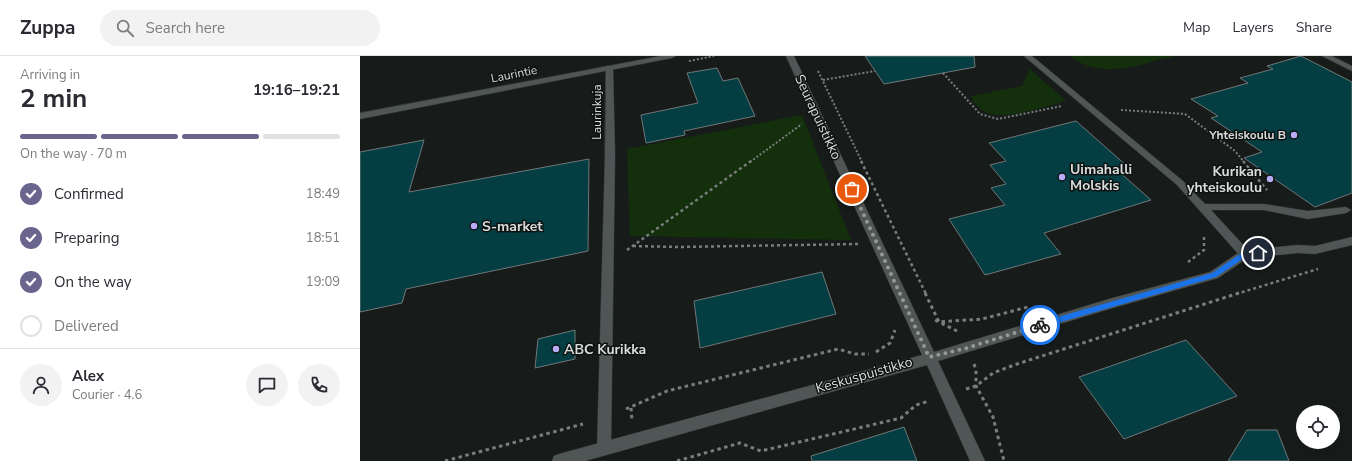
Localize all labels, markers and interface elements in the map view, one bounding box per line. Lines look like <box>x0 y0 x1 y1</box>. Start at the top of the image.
search box <box>100 10 380 46</box>
text: Zuppa <box>20 15 76 41</box>
icon: search <box>114 17 136 39</box>
text: Search here <box>146 18 225 38</box>
text: Map <box>1183 18 1210 37</box>
text: Layers <box>1232 18 1274 37</box>
text: Share <box>1296 18 1332 37</box>
street label: Laurintie <box>489 62 539 86</box>
text: Arriving in <box>20 66 80 84</box>
street label: Seurapuistikko <box>790 71 846 163</box>
text: 19:16–19:21 <box>253 80 340 100</box>
text: 2 min <box>20 81 87 116</box>
street label: Laurinkuja <box>589 84 605 140</box>
place label: Yhteiskoulu B <box>1208 127 1286 143</box>
marker: Yhteiskoulu B <box>1289 130 1299 140</box>
text: On the way · 70 m <box>20 145 127 163</box>
place label: Uimahalli Molskis <box>1070 160 1132 195</box>
place label: Kurikan yhteiskoulu <box>1186 162 1262 197</box>
pin <box>835 172 869 206</box>
marker: Uimahalli Molskis <box>1057 172 1067 182</box>
marker: Kurikan yhteiskoulu <box>1265 174 1275 184</box>
icon: bag <box>841 178 863 200</box>
icon: check <box>20 183 42 205</box>
text: Confirmed <box>54 184 124 204</box>
text: 18:49 <box>306 185 340 203</box>
place label: S-market <box>482 217 543 236</box>
marker: S-market <box>469 221 479 231</box>
icon: check <box>20 227 42 249</box>
text: Preparing <box>54 228 119 248</box>
text: 18:51 <box>306 229 340 247</box>
pin <box>1241 236 1275 270</box>
icon: home <box>1247 242 1269 264</box>
icon: check <box>20 271 42 293</box>
text: On the way <box>54 272 132 292</box>
text: 19:09 <box>306 273 340 291</box>
courier <box>1020 305 1060 345</box>
icon: bike <box>1029 314 1051 336</box>
text: Delivered <box>54 316 119 336</box>
place label: ABC Kurikka <box>564 340 646 359</box>
marker: ABC Kurikka <box>551 344 561 354</box>
street label: Keskuspuistikko <box>813 352 915 398</box>
button: person <box>20 364 62 406</box>
button: chat <box>246 364 288 406</box>
button: phone <box>298 364 340 406</box>
text: Alex <box>72 366 104 386</box>
text: Courier · 4.6 <box>72 386 142 404</box>
map controls <box>1296 405 1340 449</box>
button: locate <box>1296 405 1340 449</box>

